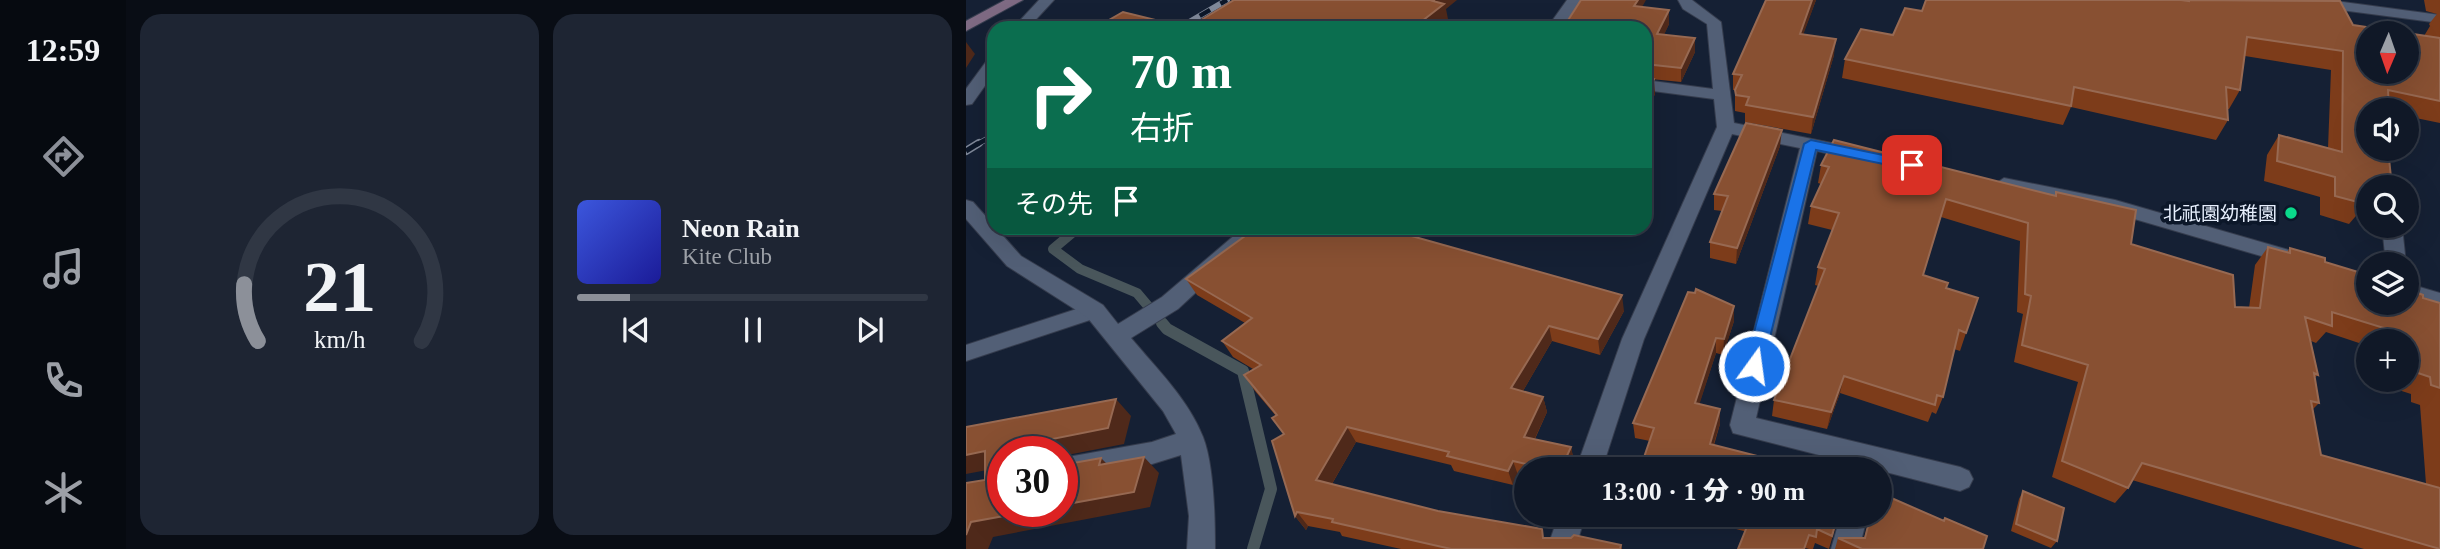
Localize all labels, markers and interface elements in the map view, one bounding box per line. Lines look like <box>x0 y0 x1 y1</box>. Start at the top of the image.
north arrow <box>2356 21 2418 84</box>
map controls <box>2356 21 2419 392</box>
text: 12:59 <box>26 32 100 68</box>
text: 70 m <box>1130 44 1232 99</box>
icon: right <box>1015 49 1106 140</box>
button: sound <box>2356 98 2419 161</box>
text: 右折 <box>1130 110 1194 146</box>
icon: directions <box>39 132 88 181</box>
pin <box>1882 135 1942 195</box>
icon: arrive <box>1893 146 1931 184</box>
button: search <box>2356 175 2419 238</box>
icon: arrive <box>1107 182 1145 220</box>
text: その先 <box>1015 190 1093 219</box>
place label: 北祇園幼稚園 <box>2163 203 2277 224</box>
marker: 北祇園幼稚園 <box>2283 205 2299 221</box>
text: Neon Rain <box>682 214 800 243</box>
icon: music <box>39 244 88 293</box>
text: Kite Club <box>682 244 772 269</box>
text: 21 <box>303 246 376 327</box>
button: layers <box>2356 252 2419 315</box>
icon: previous <box>617 311 655 349</box>
icon: pause <box>734 311 772 349</box>
icon: next <box>851 311 889 349</box>
text: km/h <box>314 325 366 352</box>
position arrow <box>1717 329 1791 403</box>
button: + <box>2356 329 2419 392</box>
icon: phone <box>39 356 88 405</box>
speed limit sign: 30 <box>987 436 1078 527</box>
icon: climate <box>39 468 88 517</box>
text: 13:00 · 1 分 · 90 m <box>1601 477 1805 506</box>

